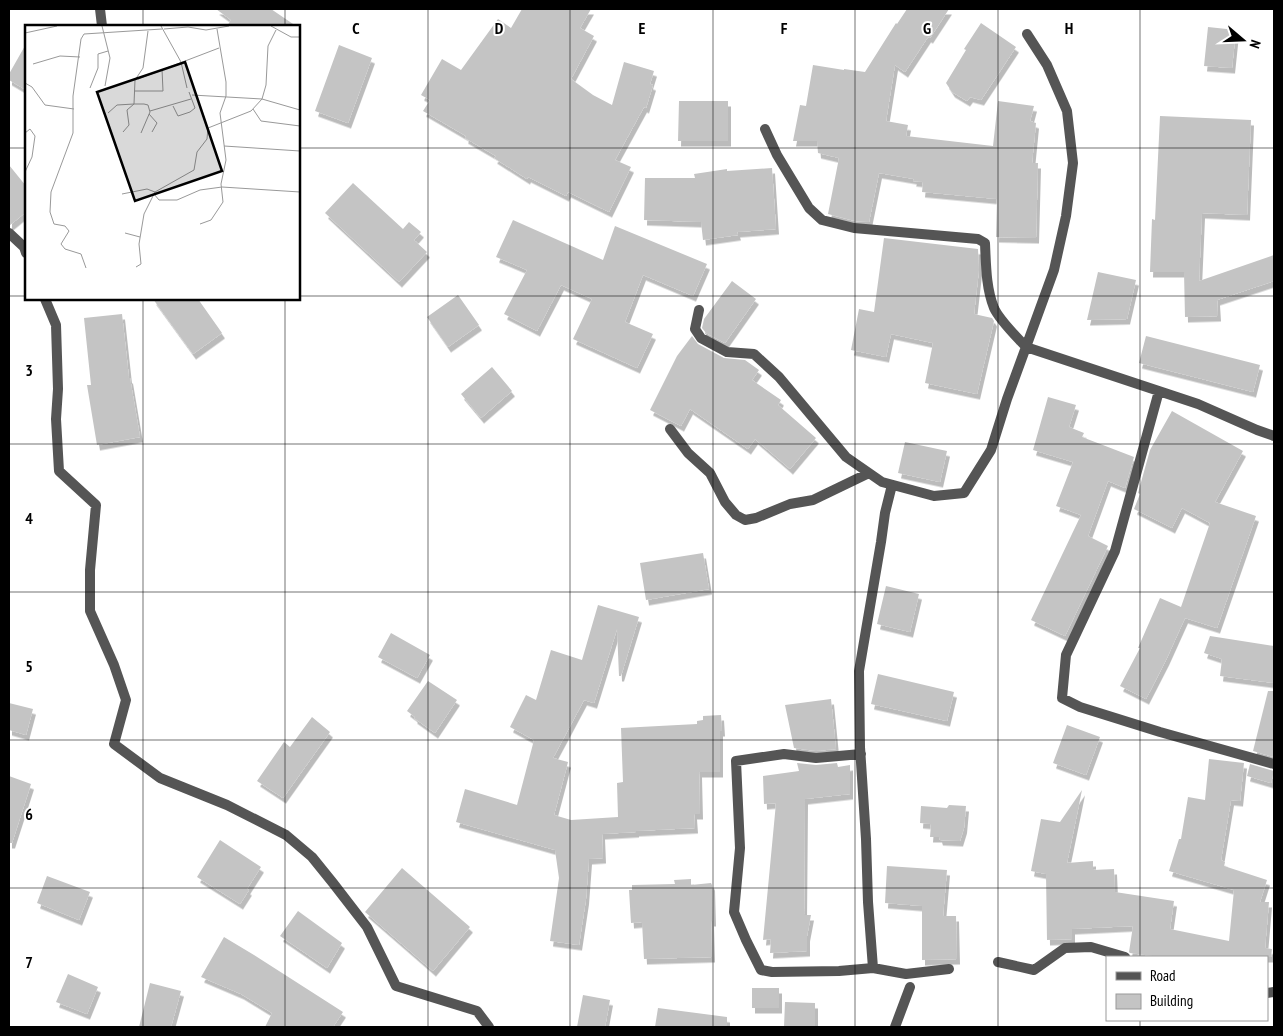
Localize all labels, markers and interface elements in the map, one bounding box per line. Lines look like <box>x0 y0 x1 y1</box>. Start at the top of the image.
north arrow <box>1218 15 1268 65</box>
text: C <box>352 18 360 38</box>
text: D <box>495 18 504 38</box>
text: E <box>639 18 646 38</box>
text: F <box>781 18 788 38</box>
text: G <box>923 18 931 38</box>
text: H <box>1065 18 1073 38</box>
inset map <box>25 25 300 300</box>
text: N <box>1246 38 1265 51</box>
text: 3 <box>25 360 33 380</box>
text: 4 <box>25 508 33 528</box>
text: 5 <box>25 656 33 676</box>
text: 6 <box>25 804 33 824</box>
text: 7 <box>25 952 33 972</box>
legend <box>1106 956 1268 1021</box>
text: Road <box>1150 966 1176 985</box>
text: Building <box>1150 991 1193 1010</box>

